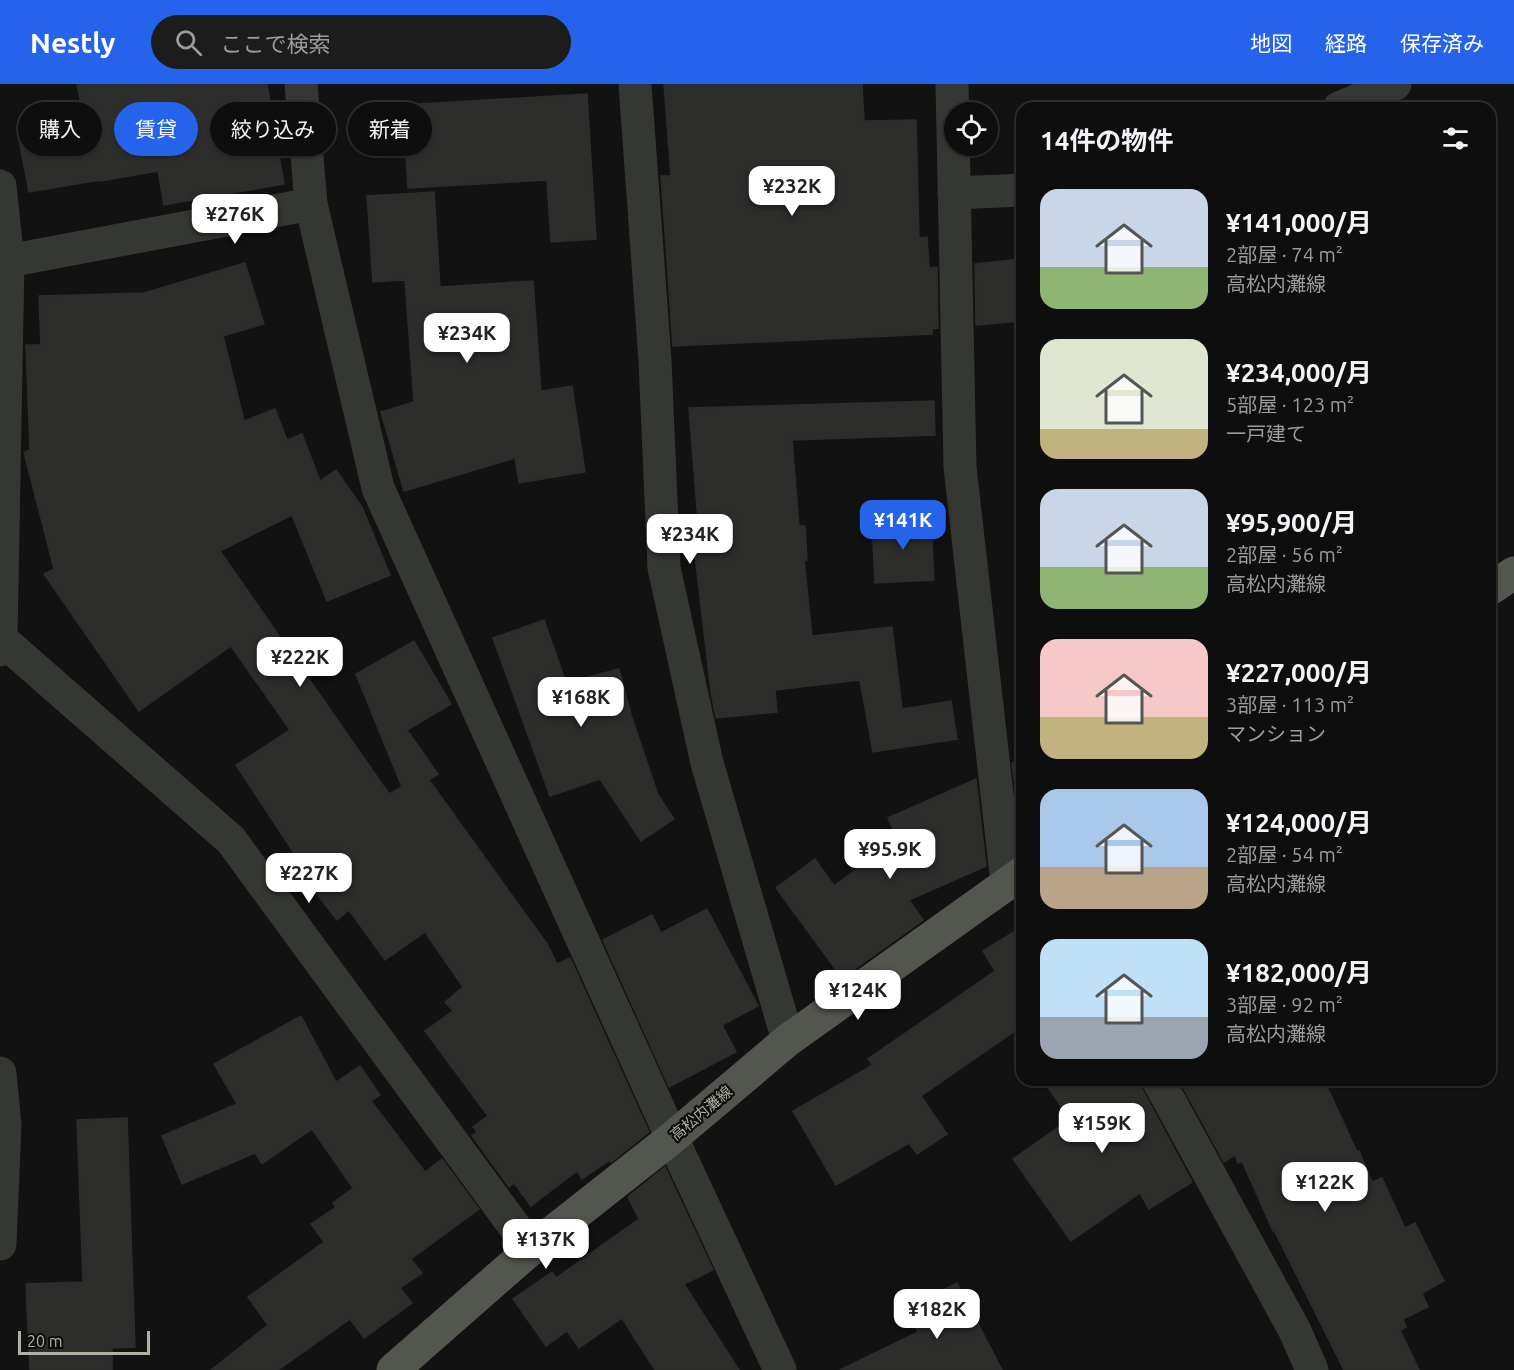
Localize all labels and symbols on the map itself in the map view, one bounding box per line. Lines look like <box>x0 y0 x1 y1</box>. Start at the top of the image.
pin: ¥232K <box>750 166 834 217</box>
pin: ¥276K <box>193 194 277 245</box>
pin: ¥234K <box>425 313 509 364</box>
pin: ¥141K <box>861 500 945 551</box>
pin: ¥234K <box>648 514 732 565</box>
pin: ¥222K <box>258 637 342 688</box>
pin: ¥168K <box>539 677 623 728</box>
pin: ¥95.9K <box>841 829 939 880</box>
pin: ¥227K <box>267 853 351 904</box>
pin: ¥124K <box>816 970 900 1021</box>
street label: 高松内灘線 <box>667 1082 735 1144</box>
pin: ¥159K <box>1060 1103 1144 1154</box>
pin: ¥122K <box>1283 1162 1367 1213</box>
pin: ¥137K <box>504 1219 588 1270</box>
pin: ¥182K <box>895 1289 979 1340</box>
scale bar <box>18 1328 150 1356</box>

